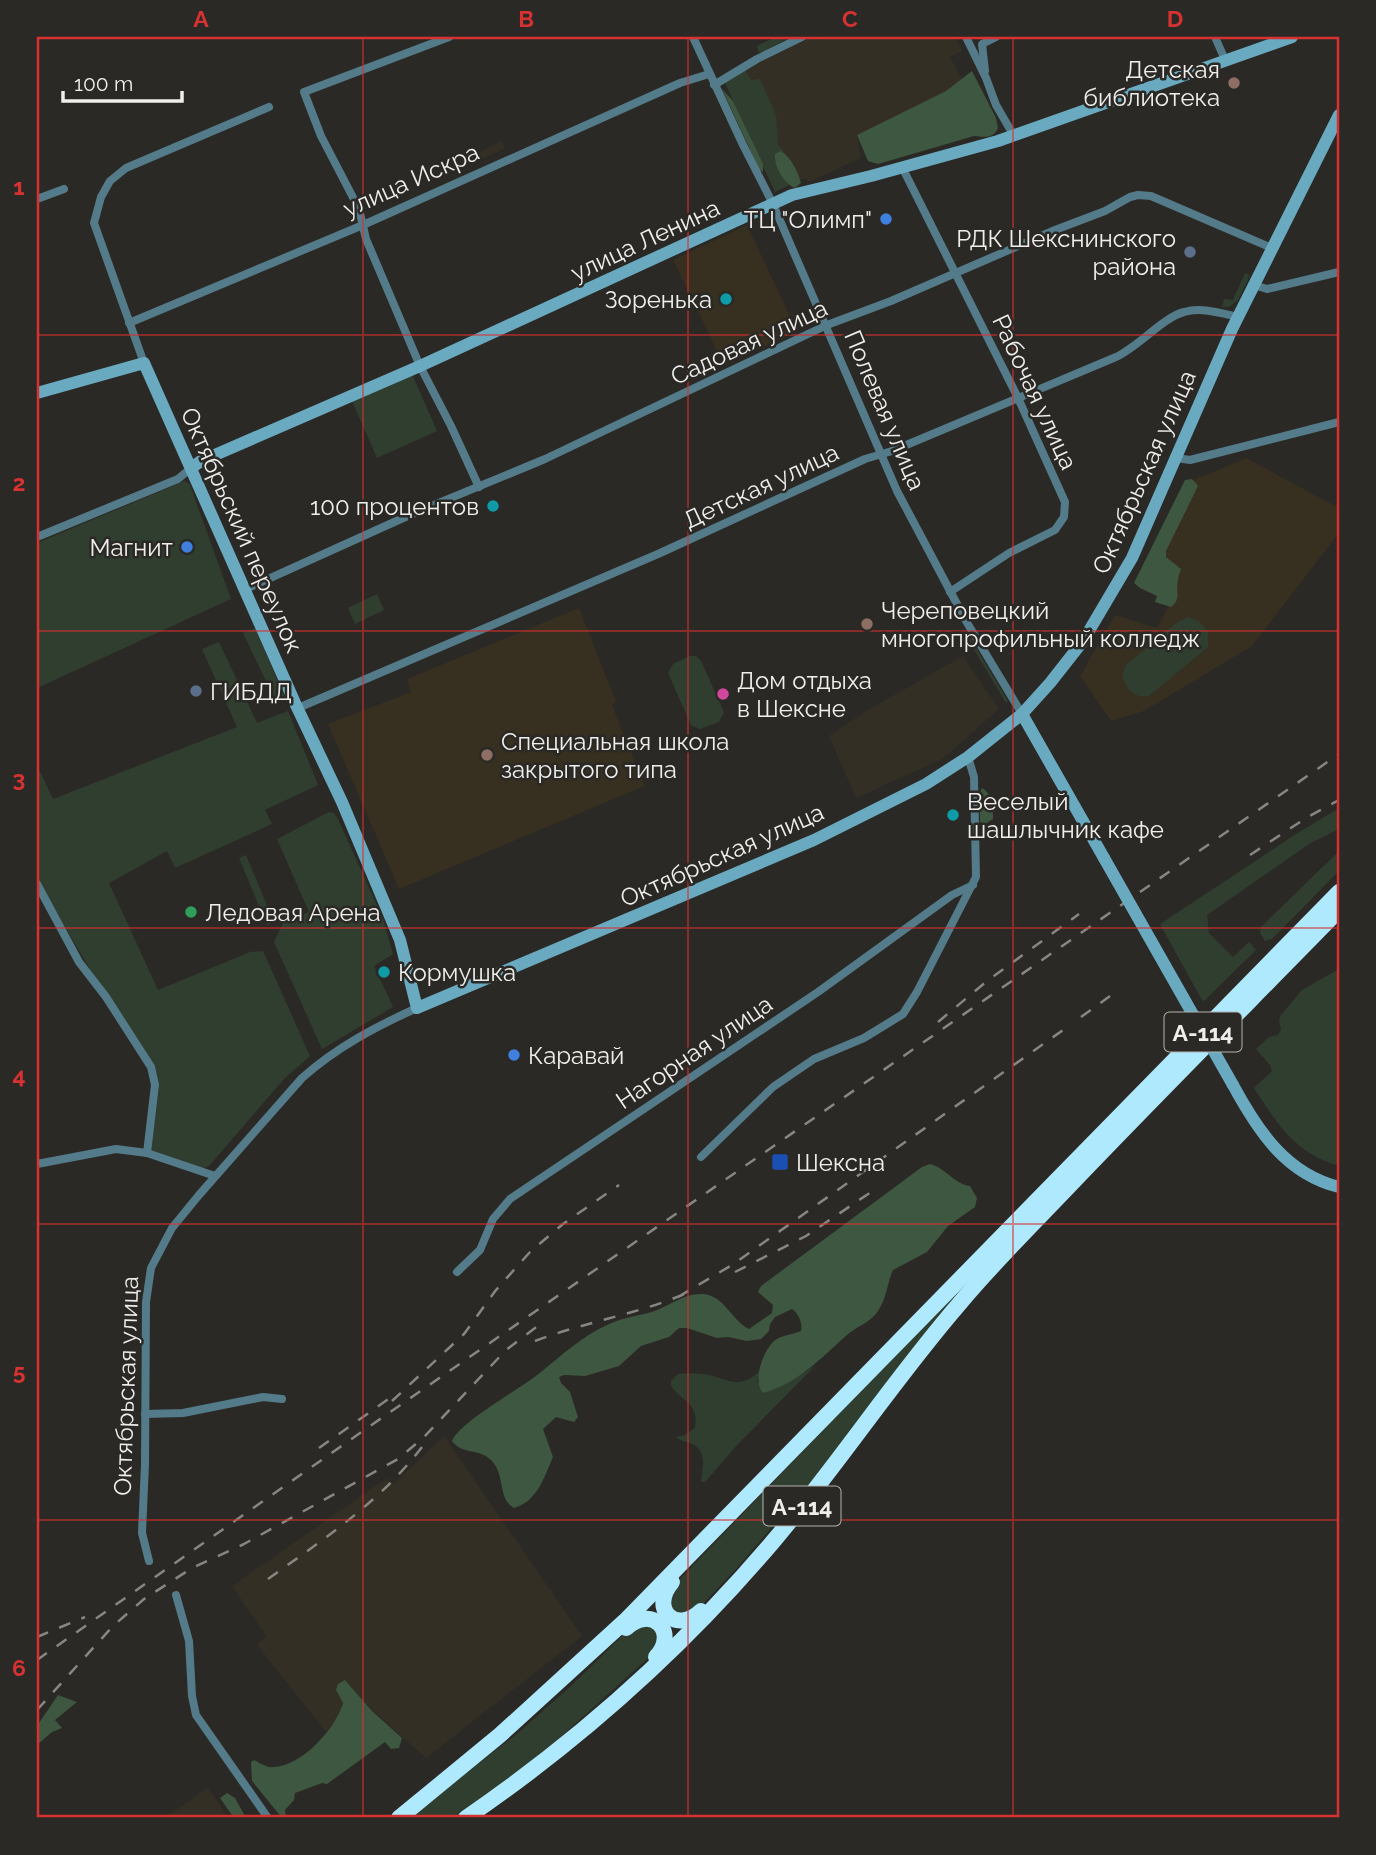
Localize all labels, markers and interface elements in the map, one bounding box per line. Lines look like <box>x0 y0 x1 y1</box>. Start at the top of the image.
text: A <box>193 5 209 32</box>
text: B <box>518 5 534 32</box>
text: C <box>842 5 858 32</box>
text: D <box>1167 5 1183 32</box>
place label: Детская библиотека <box>1083 55 1220 112</box>
scale bar <box>63 60 182 104</box>
text: 100 m <box>74 71 133 96</box>
marker: Детская библиотека <box>1226 75 1242 91</box>
street label: улица Искра <box>338 137 484 223</box>
text: 1 <box>13 173 25 200</box>
street label: улица Ленина <box>566 193 724 287</box>
place label: ТЦ "Олимп" <box>744 205 872 234</box>
marker: ТЦ "Олимп" <box>878 211 894 227</box>
place label: РДК Шекснинского района <box>956 224 1176 281</box>
marker: РДК Шекснинского района <box>1182 244 1198 260</box>
place label: Зоренька <box>605 285 712 314</box>
marker: Зоренька <box>718 291 734 307</box>
street label: Садовая улица <box>666 293 832 391</box>
street label: Рабочая улица <box>986 310 1084 474</box>
street label: Полевая улица <box>838 326 932 494</box>
street label: Октябрьская улица <box>1086 366 1202 578</box>
street label: Октябрьский переулок <box>175 403 309 657</box>
street label: Детская улица <box>679 437 843 535</box>
text: 2 <box>13 469 25 496</box>
place label: 100 процентов <box>310 492 479 521</box>
marker: 100 процентов <box>485 498 501 514</box>
place label: Магнит <box>90 533 174 562</box>
marker: Магнит <box>179 539 195 555</box>
place label: Череповецкий многопрофильный колледж <box>881 596 1200 653</box>
marker: Череповецкий многопрофильный колледж <box>859 616 875 632</box>
place label: Дом отдыха в Шекснe <box>737 666 872 723</box>
place label: ГИБДД <box>210 677 292 706</box>
marker: ГИБДД <box>188 683 204 699</box>
marker: Дом отдыха в Шекснe <box>715 686 731 702</box>
place label: Специальная школа закрытого типа <box>501 727 729 784</box>
marker: Специальная школа закрытого типа <box>479 747 495 763</box>
text: 3 <box>13 765 25 792</box>
place label: Веселый шашлычник кафе <box>967 787 1164 844</box>
street label: Октябрьская улица <box>616 797 828 913</box>
marker: Веселый шашлычник кафе <box>945 807 961 823</box>
place label: Ледовая Арена <box>205 898 381 927</box>
marker: Ледовая Арена <box>183 904 199 920</box>
place label: Кормушка <box>398 958 516 987</box>
marker: Кормушка <box>376 964 392 980</box>
street label: Нагорная улица <box>610 989 778 1115</box>
road number: А-114 <box>1164 1012 1242 1051</box>
place label: Каравай <box>528 1041 624 1070</box>
marker: Каравай <box>506 1047 522 1063</box>
text: 4 <box>12 1062 26 1089</box>
place label: Шексна <box>796 1148 885 1177</box>
marker: Шексна <box>770 1152 790 1172</box>
street label: Октябрьская улица <box>108 1276 144 1496</box>
text: 5 <box>13 1358 26 1385</box>
road number: А-114 <box>764 1486 840 1526</box>
text: 6 <box>12 1654 26 1681</box>

